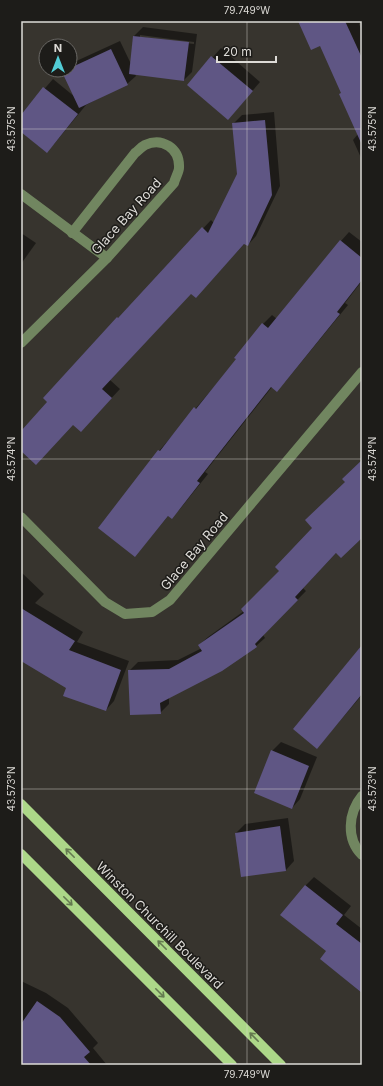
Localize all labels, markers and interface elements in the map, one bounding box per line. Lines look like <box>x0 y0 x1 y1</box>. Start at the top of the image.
text: 79.749°W <box>224 4 270 16</box>
north arrow <box>38 38 78 78</box>
scale bar <box>217 38 276 64</box>
text: N <box>54 41 62 55</box>
text: 20 m <box>223 44 252 59</box>
text: 43.575°N <box>5 107 17 151</box>
text: 43.575°N <box>366 107 378 151</box>
street label: Glace Bay Road <box>88 175 164 257</box>
text: 43.574°N <box>5 437 17 481</box>
text: 43.574°N <box>366 437 378 481</box>
street label: Glace Bay Road <box>157 509 231 593</box>
text: 43.573°N <box>5 767 17 811</box>
text: 43.573°N <box>366 767 378 811</box>
one-way arrow <box>65 848 75 858</box>
street label: Winston Churchill Boulevard <box>93 858 227 992</box>
one-way arrow <box>63 896 73 906</box>
one-way arrow <box>157 940 167 950</box>
one-way arrow <box>155 988 165 998</box>
one-way arrow <box>249 1032 259 1042</box>
text: 79.749°W <box>224 1068 270 1080</box>

